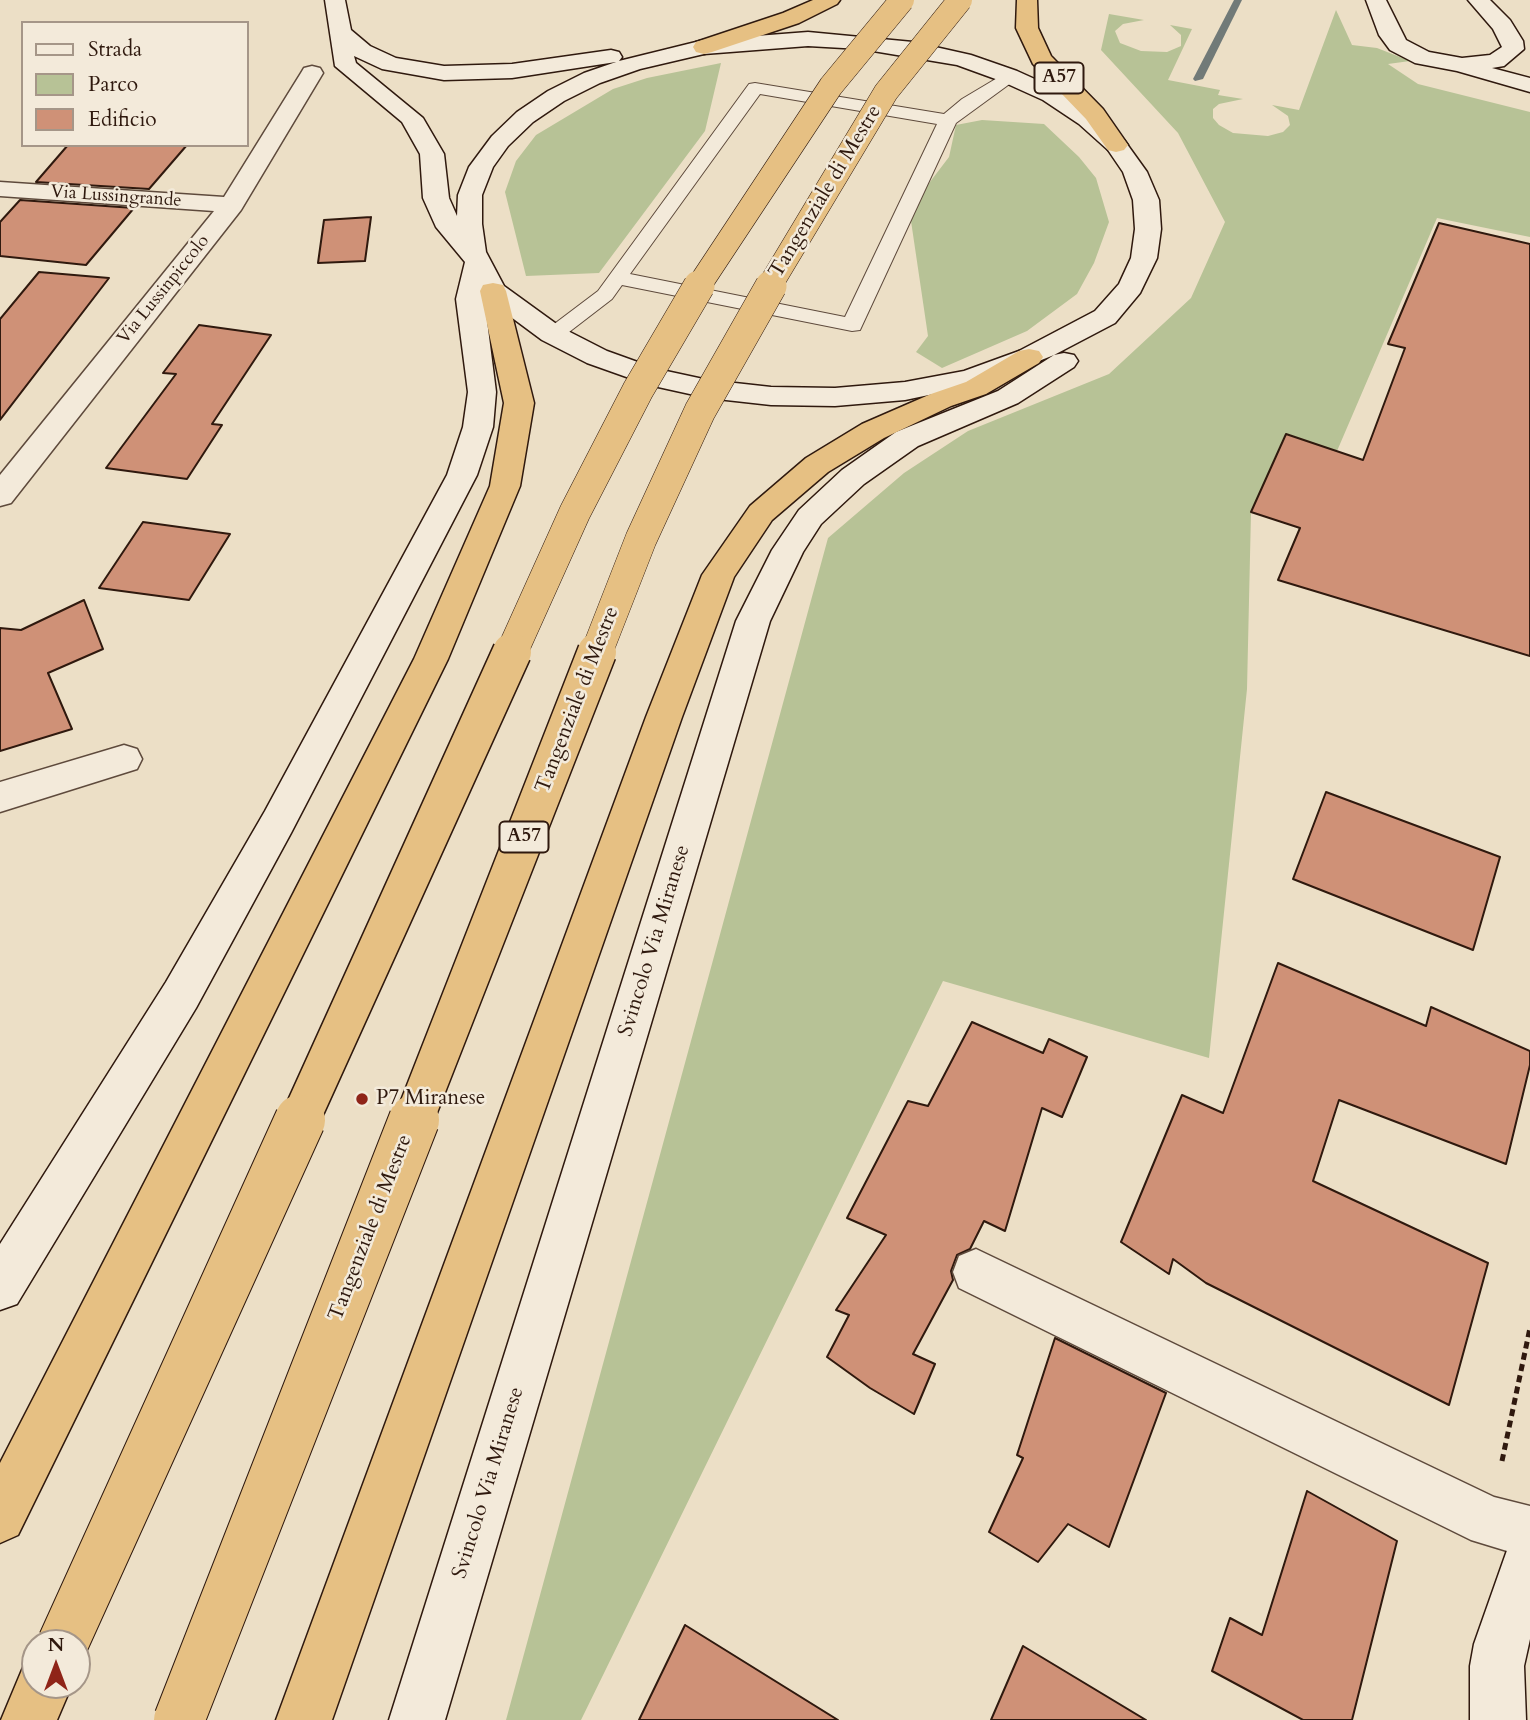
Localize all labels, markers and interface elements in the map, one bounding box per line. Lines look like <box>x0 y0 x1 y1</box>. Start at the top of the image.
legend <box>21 21 248 147</box>
text: Strada <box>88 35 142 64</box>
road number: A57 <box>1034 62 1084 94</box>
text: Parco <box>88 70 138 99</box>
street label: Tangenziale di Mestre <box>764 101 888 283</box>
text: Edificio <box>88 105 157 134</box>
street label: Via Lussingrande <box>50 182 182 212</box>
street label: Via Lussinpiccolo <box>113 231 215 349</box>
street label: Tangenziale di Mestre <box>531 603 625 797</box>
road number: A57 <box>500 822 548 852</box>
street label: Svincolo Via Miranese <box>614 842 696 1040</box>
place label: P7 Miranese <box>376 1086 485 1112</box>
marker: P7 Miranese <box>354 1091 370 1107</box>
street label: Tangenziale di Mestre <box>324 1131 418 1325</box>
street label: Svincolo Via Miranese <box>448 1384 530 1582</box>
north arrow <box>21 1629 91 1699</box>
text: N <box>48 1632 64 1658</box>

